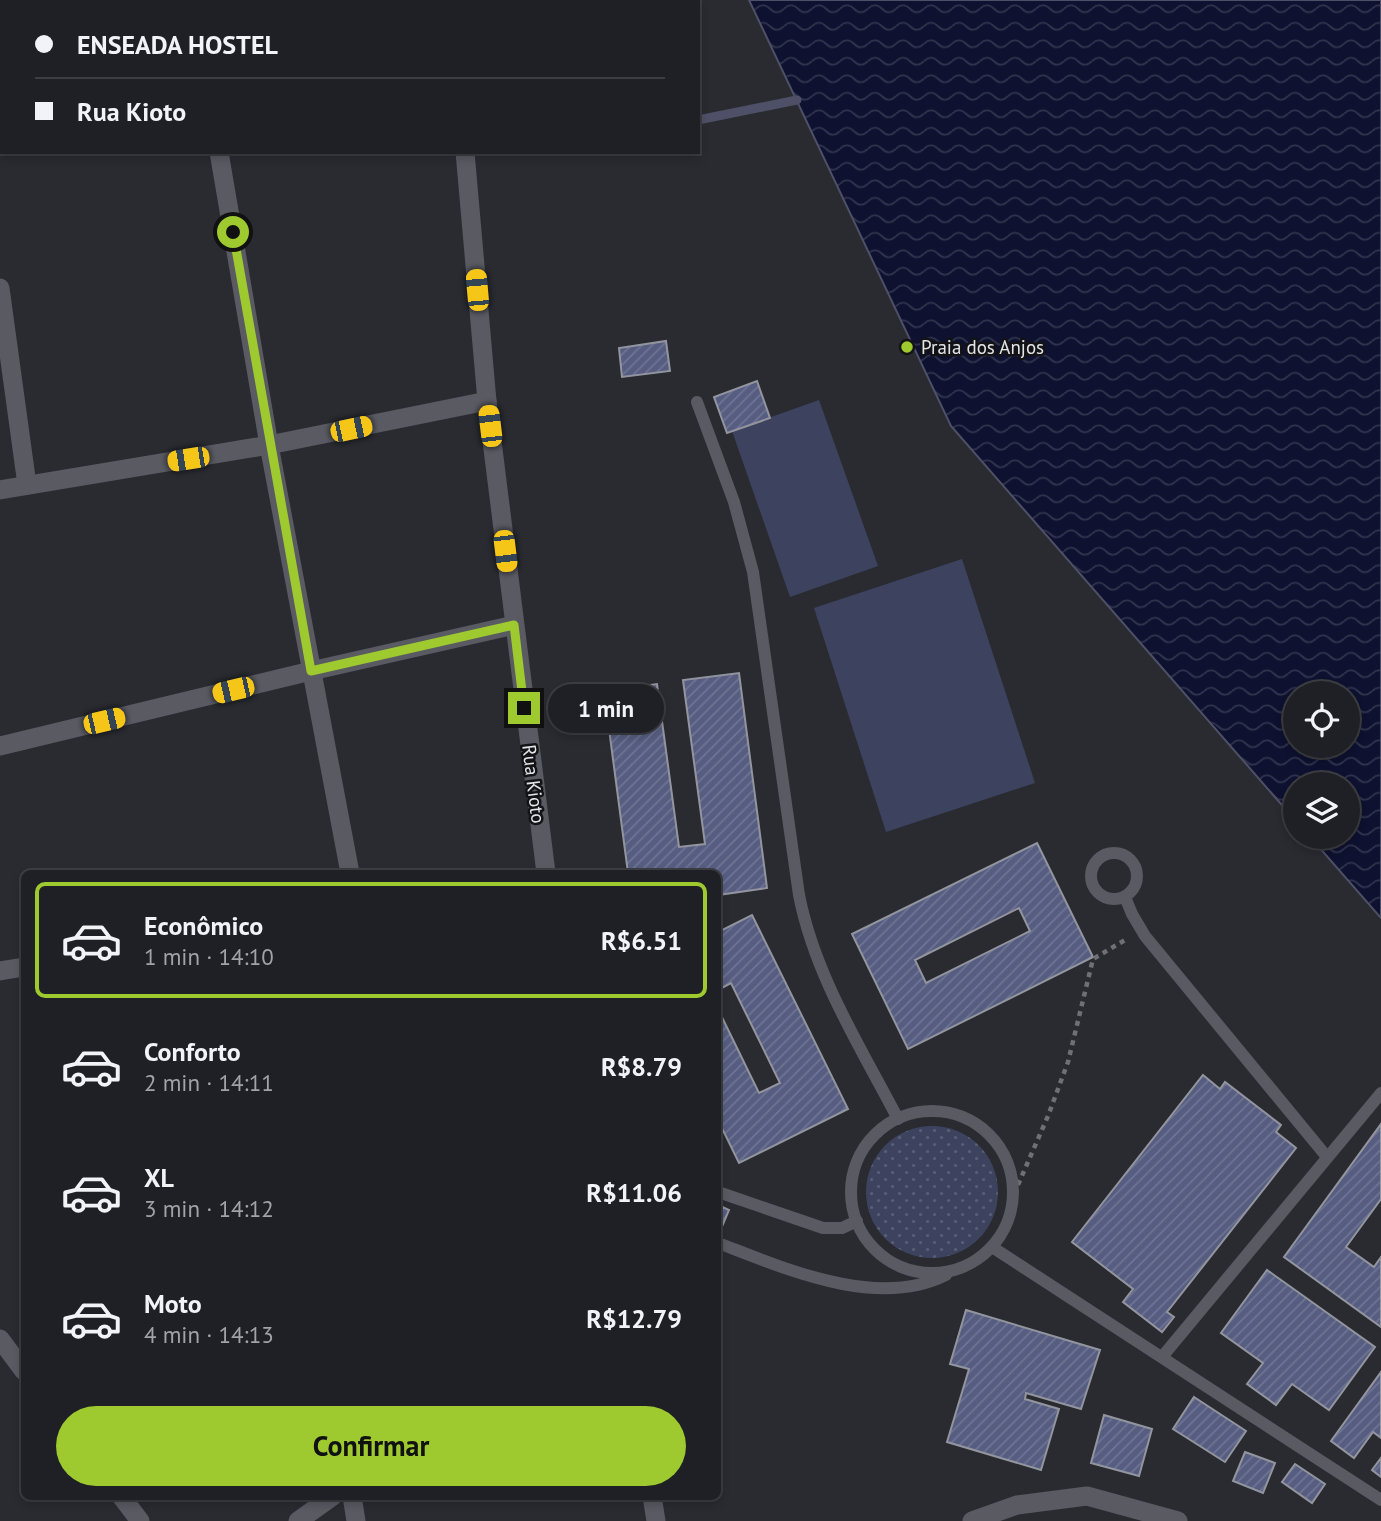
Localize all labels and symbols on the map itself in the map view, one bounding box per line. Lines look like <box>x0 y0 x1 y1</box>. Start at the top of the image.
route start <box>217 216 249 248</box>
car <box>465 268 490 312</box>
place label: Praia dos Anjos <box>921 335 1044 359</box>
marker: Praia dos Anjos <box>899 339 915 355</box>
car <box>478 404 503 448</box>
car <box>329 414 374 444</box>
car <box>166 445 211 473</box>
car <box>493 529 518 573</box>
car <box>211 675 256 705</box>
callout: 1 min <box>548 684 664 732</box>
route end <box>508 692 540 724</box>
car <box>82 706 127 736</box>
street label: Rua Kioto <box>517 743 551 825</box>

